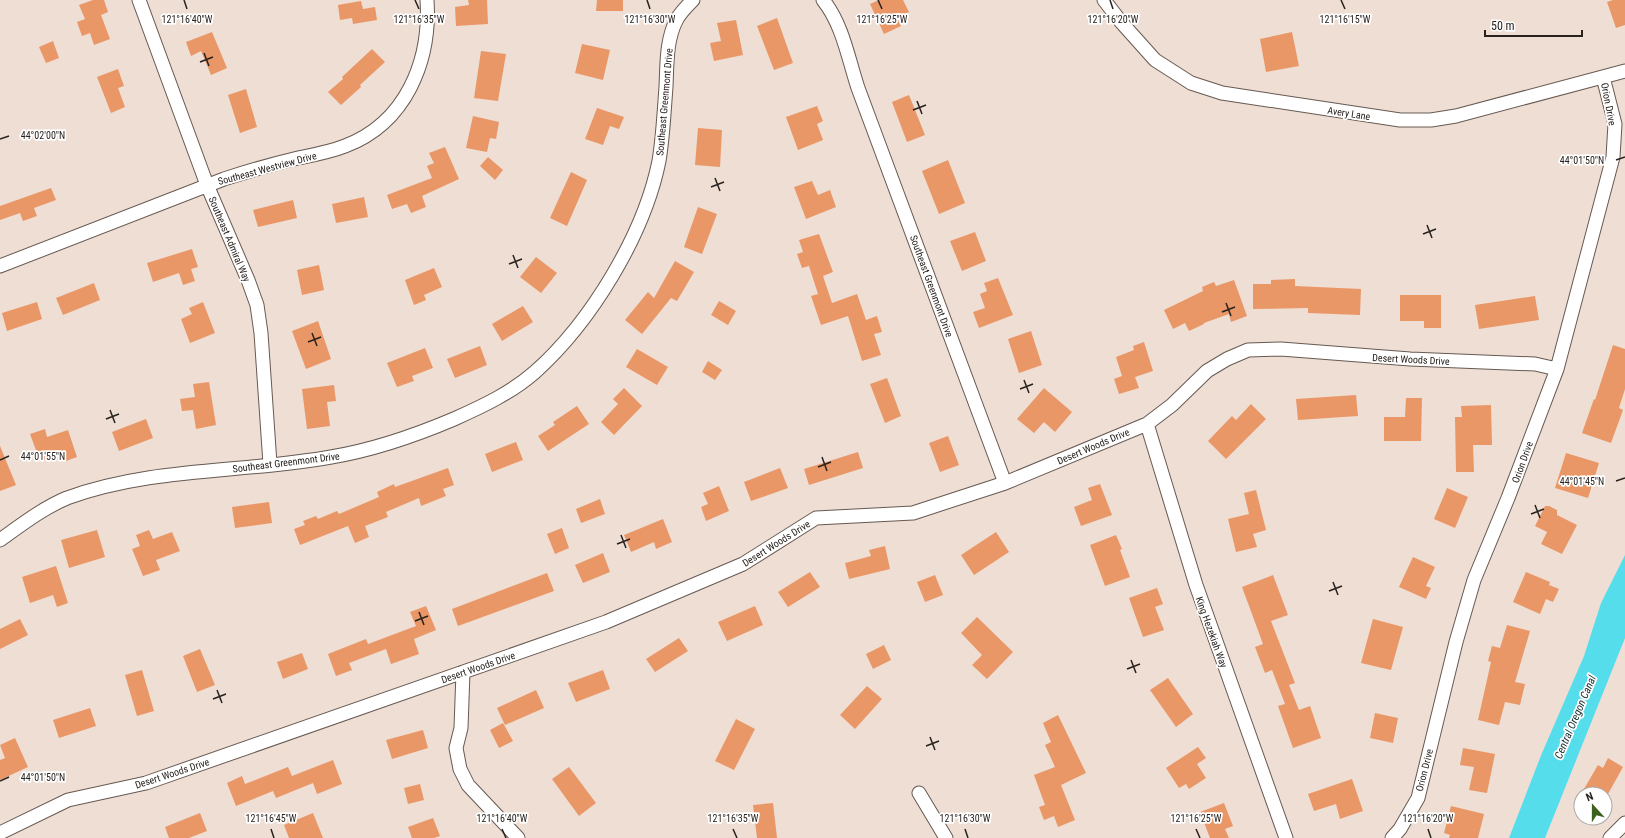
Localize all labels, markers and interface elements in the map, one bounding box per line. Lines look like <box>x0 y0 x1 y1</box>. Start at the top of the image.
scale bar <box>1485 12 1582 38</box>
text: 121°16'40"W <box>162 14 213 25</box>
text: 121°16'35"W <box>394 14 445 25</box>
text: 121°16'30"W <box>625 14 676 25</box>
text: 121°16'25"W <box>857 14 908 25</box>
text: 121°16'20"W <box>1088 14 1139 25</box>
text: 121°16'15"W <box>1320 14 1371 25</box>
text: 50 m <box>1491 19 1515 33</box>
street label: Southeast Greenmont Drive <box>654 48 675 156</box>
street label: Orion Drive <box>1599 82 1618 127</box>
street label: Avery Lane <box>1327 105 1371 122</box>
text: 44°02'00"N <box>21 130 65 141</box>
street label: Southeast Westview Drive <box>217 150 318 187</box>
text: 44°01'50"N <box>1560 155 1604 166</box>
street label: Southeast Admiral Way <box>207 195 252 283</box>
street label: Southeast Greenmont Drive <box>908 234 955 339</box>
street label: Desert Woods Drive <box>1372 352 1450 367</box>
street label: Desert Woods Drive <box>1055 426 1131 467</box>
street label: Orion Drive <box>1510 440 1535 484</box>
street label: Southeast Greenmont Drive <box>232 450 341 475</box>
text: 44°01'55"N <box>21 451 65 462</box>
text: 44°01'45"N <box>1560 476 1604 487</box>
street label: Desert Woods Drive <box>741 518 812 569</box>
street label: King Hezekiah Way <box>1194 595 1229 669</box>
street label: Desert Woods Drive <box>440 650 517 685</box>
water label: Central Oregon Canal <box>1552 673 1599 761</box>
street label: Orion Drive <box>1414 747 1435 793</box>
street label: Desert Woods Drive <box>134 756 211 791</box>
text: 44°01'50"N <box>21 772 65 783</box>
north arrow <box>1573 786 1613 826</box>
text: N <box>1584 790 1595 804</box>
text: 121°16'45"W <box>246 813 297 824</box>
text: 121°16'40"W <box>477 813 528 824</box>
text: 121°16'35"W <box>708 813 759 824</box>
text: 121°16'30"W <box>940 813 991 824</box>
text: 121°16'25"W <box>1171 813 1222 824</box>
text: 121°16'20"W <box>1403 813 1454 824</box>

